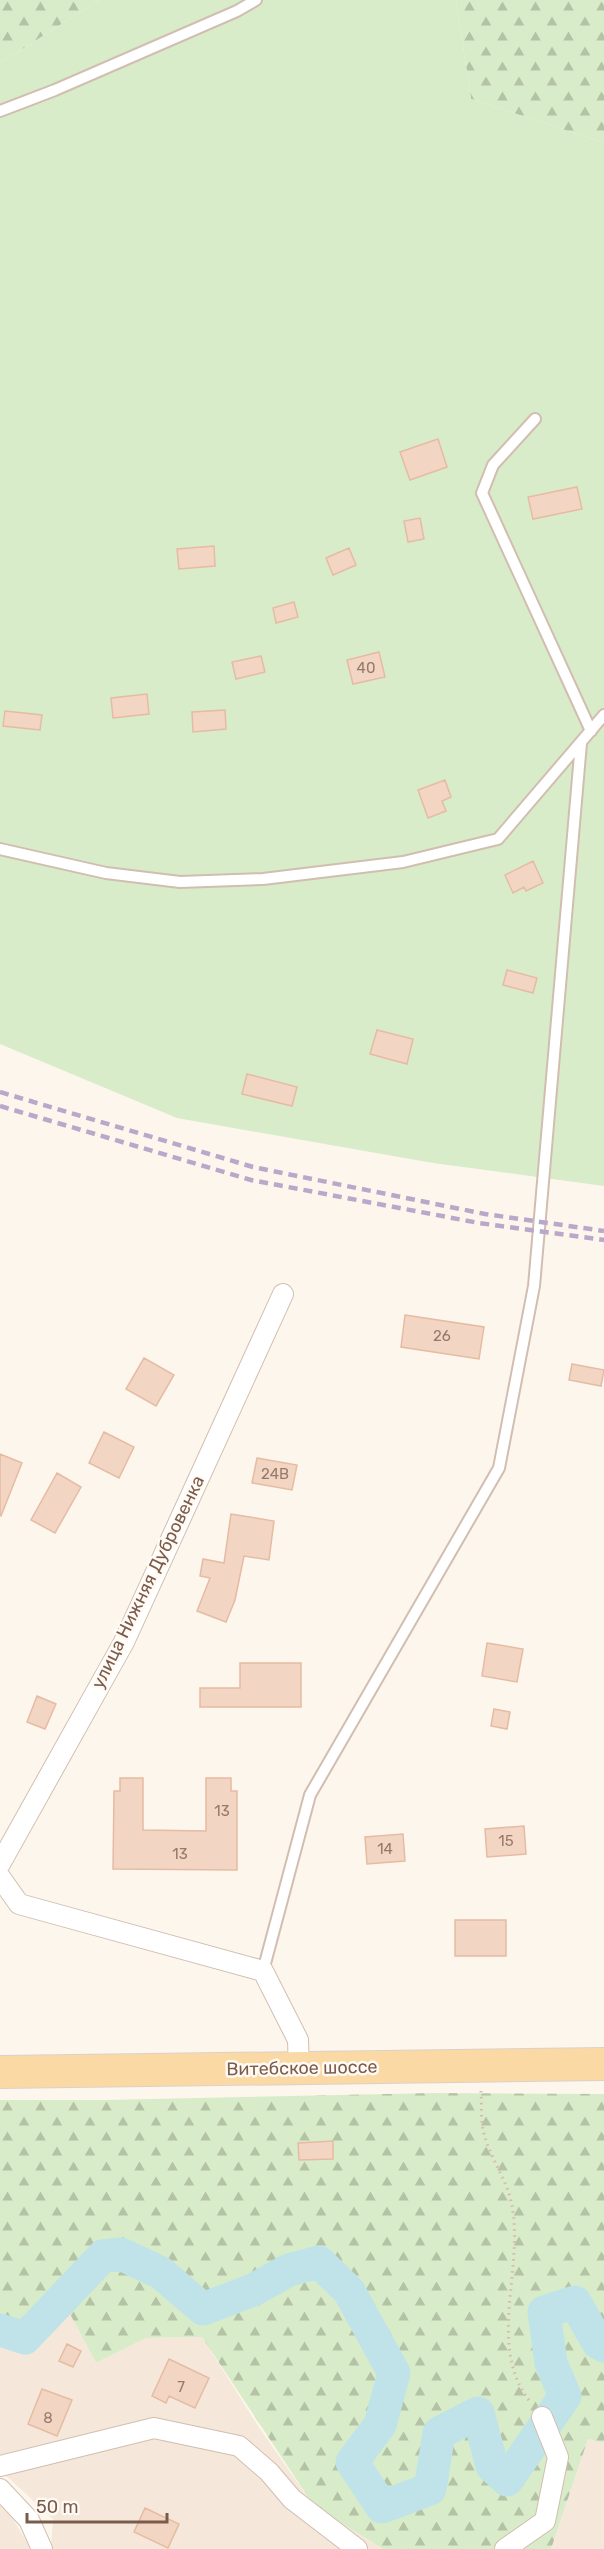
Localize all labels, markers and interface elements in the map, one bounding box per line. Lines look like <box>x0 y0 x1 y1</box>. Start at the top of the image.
house number: 40 <box>357 659 375 677</box>
house number: 26 <box>433 1327 451 1345</box>
house number: 24В <box>261 1465 289 1483</box>
street label: улица Нижняя Дубровенка <box>87 1472 209 1692</box>
house number: 13 <box>214 1802 230 1820</box>
house number: 15 <box>498 1832 514 1850</box>
house number: 14 <box>377 1840 393 1858</box>
house number: 13 <box>172 1845 188 1863</box>
street label: Витебское шоссе <box>226 2056 378 2080</box>
house number: 7 <box>177 2378 185 2396</box>
house number: 8 <box>43 2409 53 2427</box>
scale bar <box>27 2486 166 2524</box>
text: 50 m <box>36 2496 79 2518</box>

